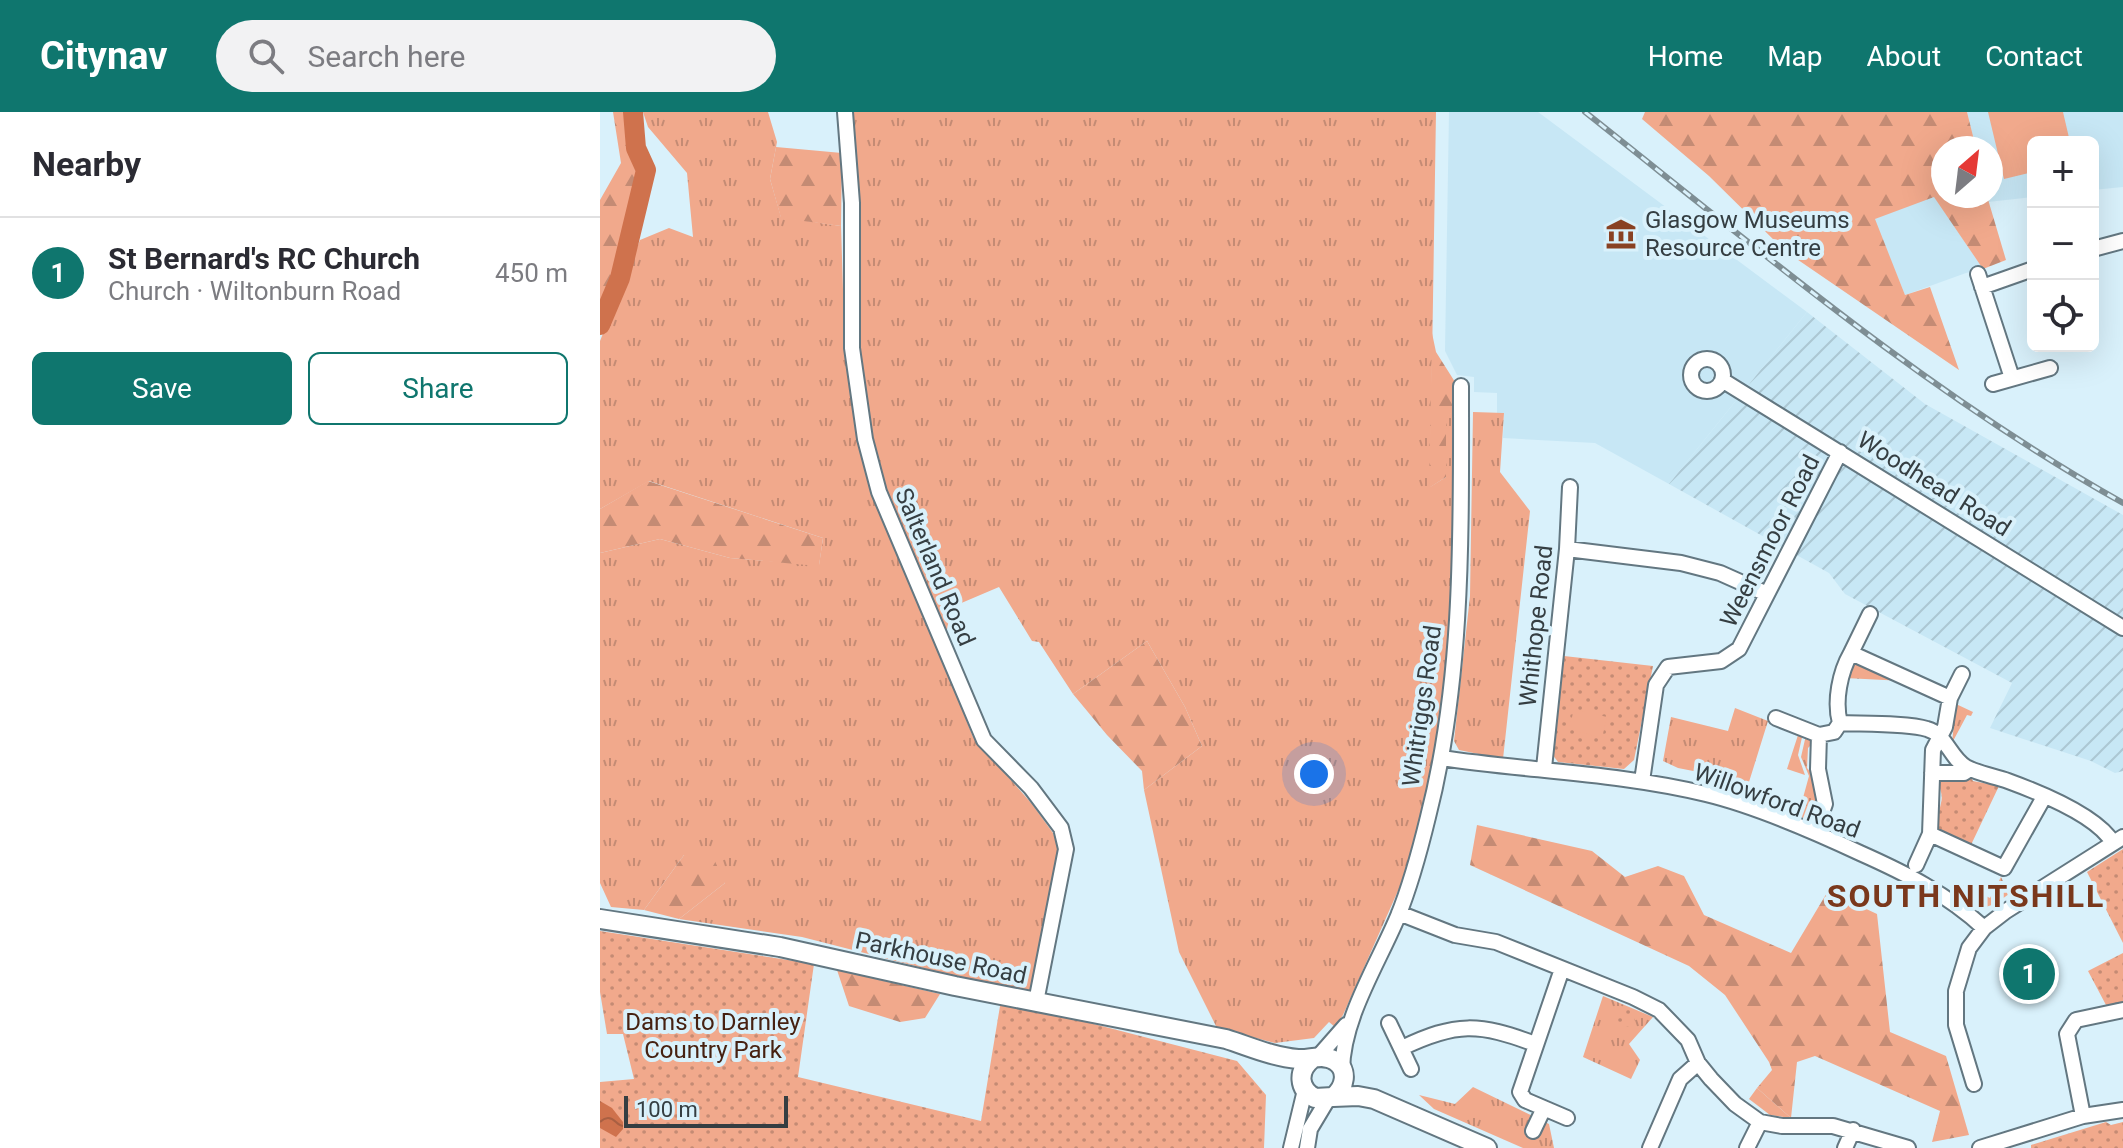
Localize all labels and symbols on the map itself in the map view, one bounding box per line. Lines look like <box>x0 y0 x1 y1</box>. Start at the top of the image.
north arrow <box>1931 136 2003 208</box>
place label: Glasgow Museums Resource Centre <box>1645 206 1850 262</box>
museum icon: Glasgow Museums Resource Centre <box>1604 217 1638 251</box>
street label: Woodhead Road <box>1852 426 2016 542</box>
street label: Weensmoor Road <box>1714 450 1826 632</box>
street label: Salterland Road <box>889 484 981 650</box>
street label: Whithope Road <box>1514 544 1558 708</box>
street label: Whitriggs Road <box>1397 624 1447 788</box>
your location <box>1294 754 1334 794</box>
street label: Willowford Road <box>1690 758 1864 844</box>
district label: SOUTH NITSHILL <box>1827 877 2105 915</box>
street label: Parkhouse Road <box>853 926 1029 990</box>
pin: 1 <box>2003 944 2055 1004</box>
park label: Dams to Darnley Country Park <box>625 1008 801 1064</box>
scale bar <box>624 1092 788 1128</box>

